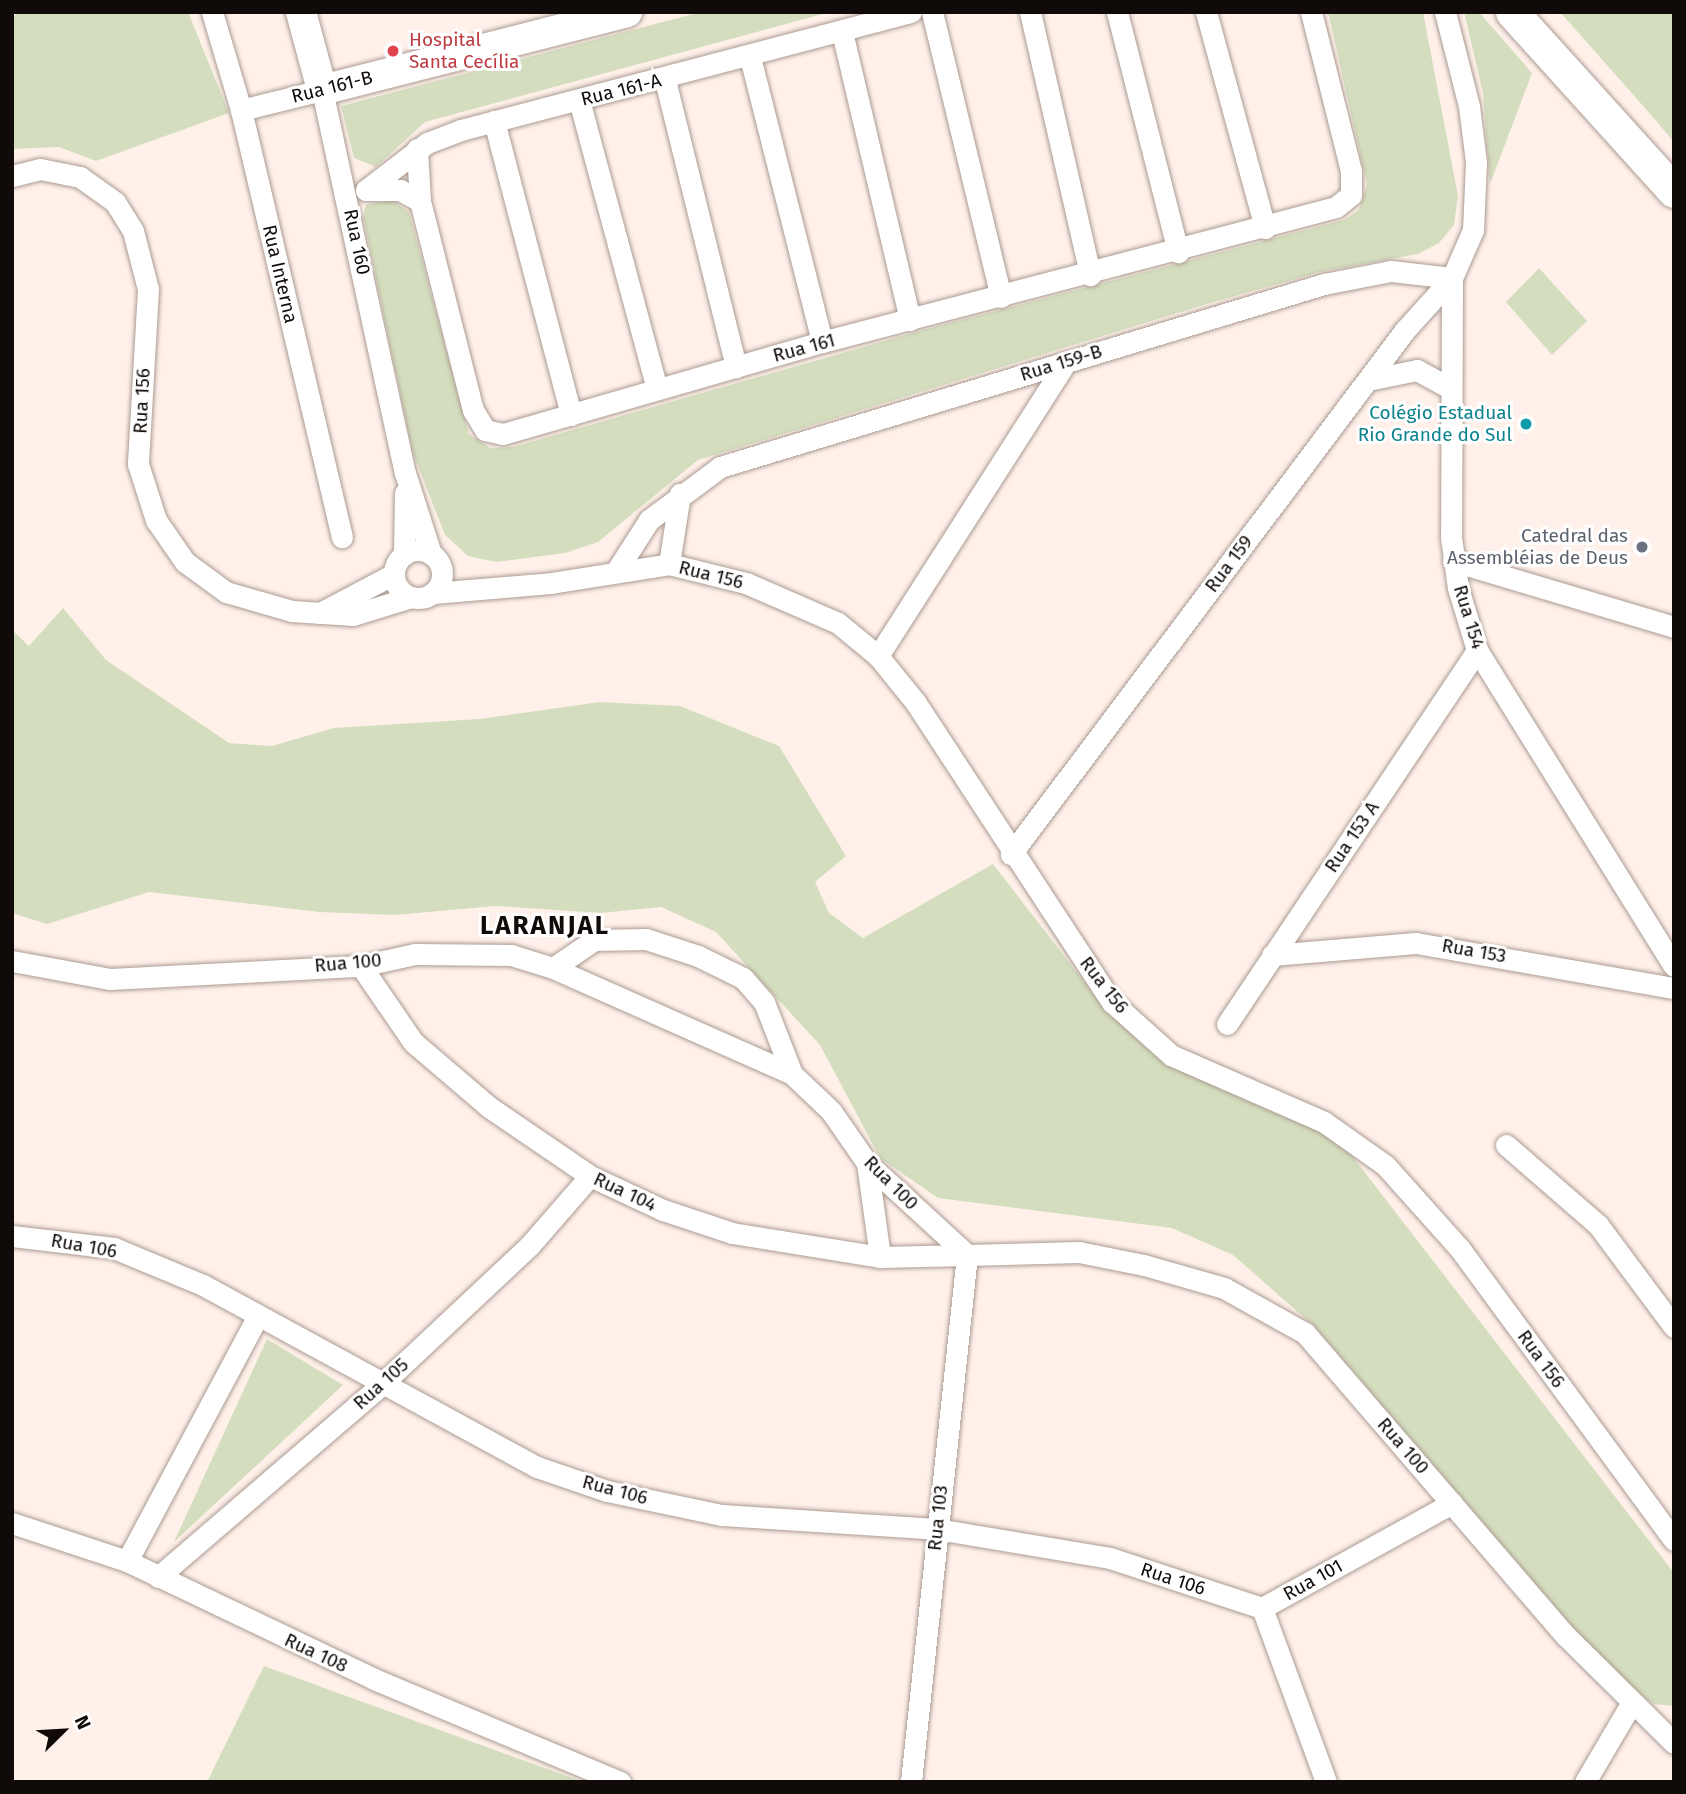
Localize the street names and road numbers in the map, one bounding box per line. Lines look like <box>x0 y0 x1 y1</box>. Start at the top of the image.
street label: Rua 161-B <box>289 66 375 108</box>
street label: Rua 161-A <box>578 69 664 111</box>
street label: Rua 160 <box>339 207 375 277</box>
street label: Rua Interna <box>258 223 302 325</box>
street label: Rua 161 <box>770 329 838 367</box>
street label: Rua 159-B <box>1017 340 1105 386</box>
street label: Rua 156 <box>129 368 155 434</box>
street label: Rua 159 <box>1200 531 1258 597</box>
street label: Rua 156 <box>676 556 746 594</box>
street label: Rua 154 <box>1448 582 1490 652</box>
street label: Rua 153 A <box>1320 797 1384 877</box>
street label: Rua 153 <box>1440 934 1508 968</box>
street label: Rua 100 <box>313 949 383 977</box>
street label: Rua 156 <box>1075 952 1133 1018</box>
street label: Rua 100 <box>859 1151 923 1215</box>
street label: Rua 104 <box>590 1168 660 1216</box>
street label: Rua 106 <box>49 1229 119 1263</box>
street label: Rua 156 <box>1512 1326 1570 1392</box>
street label: Rua 105 <box>349 1353 413 1415</box>
street label: Rua 100 <box>1372 1413 1434 1479</box>
street label: Rua 106 <box>580 1470 650 1510</box>
street label: Rua 103 <box>923 1484 953 1552</box>
street label: Rua 101 <box>1279 1554 1347 1606</box>
street label: Rua 106 <box>1138 1558 1208 1600</box>
street label: Rua 108 <box>281 1628 351 1678</box>

